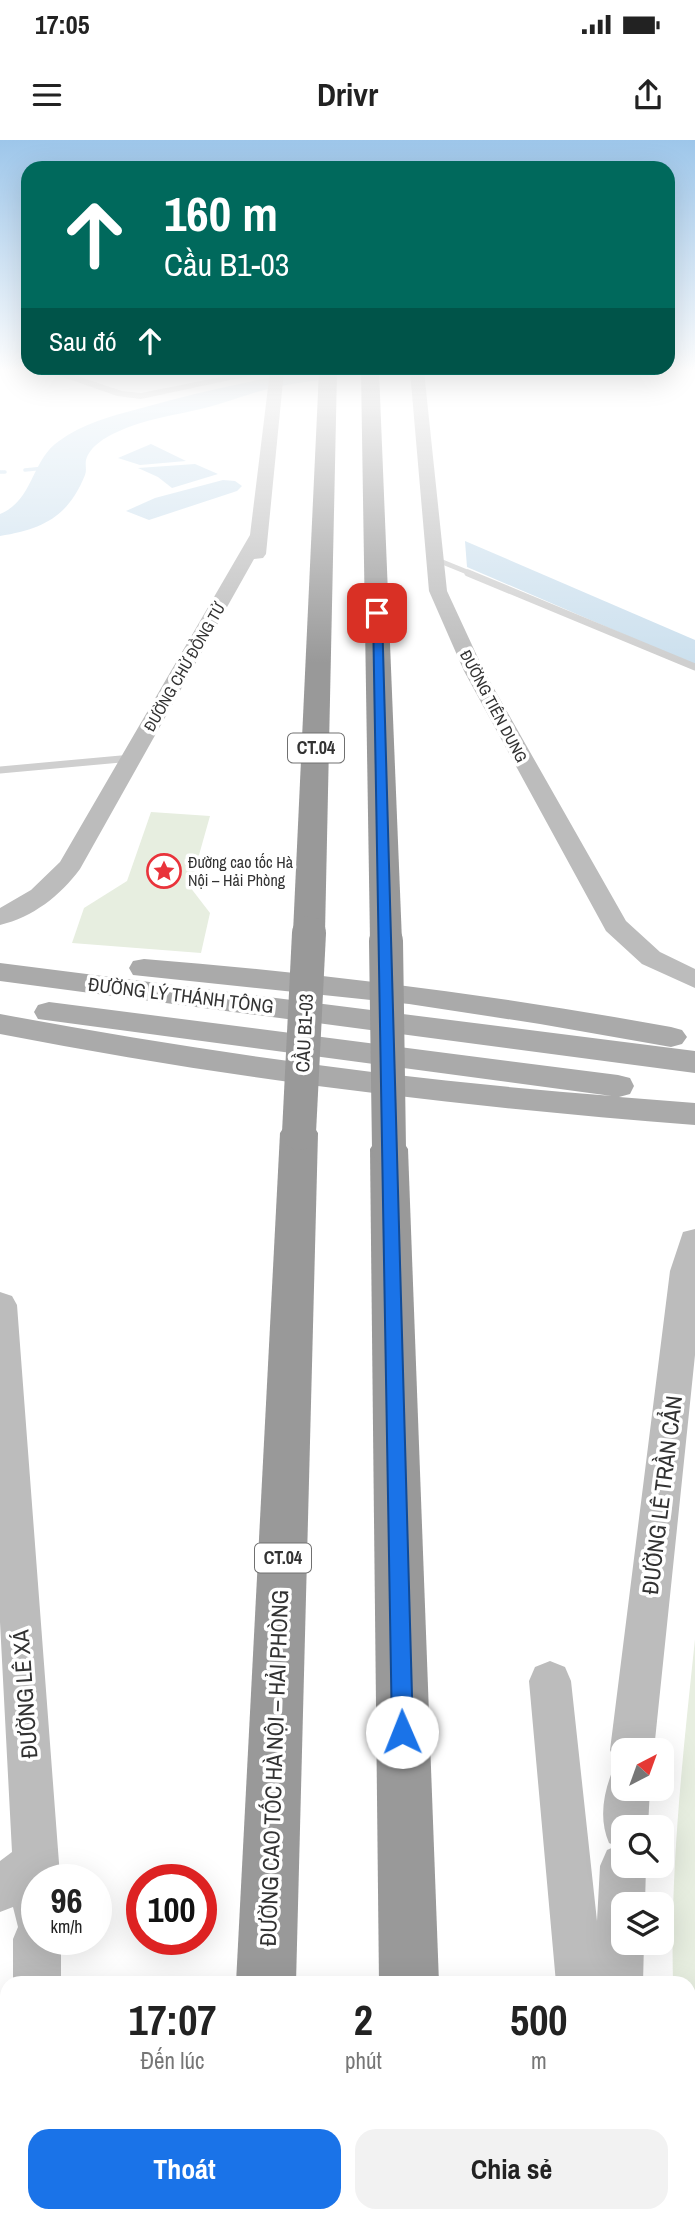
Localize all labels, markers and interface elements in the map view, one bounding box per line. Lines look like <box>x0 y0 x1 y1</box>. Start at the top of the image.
text: 17:05 <box>35 7 90 42</box>
text: Drivr <box>317 73 378 116</box>
icon: menu <box>28 76 66 114</box>
icon: share <box>629 76 667 114</box>
text: 160 m <box>164 180 278 246</box>
icon: ahead <box>49 189 140 280</box>
text: Cầu B1-03 <box>164 243 289 286</box>
icon: ahead <box>131 322 169 360</box>
text: Sau đó <box>49 324 117 359</box>
pin <box>347 583 407 643</box>
icon: arrive <box>358 594 396 632</box>
street label: ĐƯỜNG CHỬ ĐỒNG TỬ <box>138 598 230 735</box>
street label: ĐƯỜNG TIÊN DUNG <box>455 646 533 766</box>
road number: CT.04 <box>288 734 344 762</box>
place label: Đường cao tốc Hà Nội – Hải Phòng <box>188 851 294 891</box>
place icon: Đường cao tốc Hà Nội – Hải Phòng <box>145 852 183 890</box>
street label: ĐƯỜNG LÝ THÁNH TÔNG <box>87 971 275 1019</box>
street label: CẦU B1-03 <box>289 993 319 1073</box>
street label: ĐƯỜNG LÊ TRẦN CẨN <box>634 1394 689 1596</box>
road number: CT.04 <box>255 1544 311 1573</box>
street label: ĐƯỜNG CAO TỐC HÀ NỘI – HẢI PHÒNG <box>252 1589 295 1947</box>
street label: ĐƯỜNG LÊ XÁ <box>5 1628 44 1759</box>
position arrow <box>365 1695 439 1769</box>
north arrow <box>611 1738 674 1801</box>
map controls <box>611 1738 674 1955</box>
button: search <box>611 1815 674 1878</box>
speed limit sign: 100 <box>126 1864 217 1955</box>
text: 96 <box>51 1877 82 1924</box>
button: layers <box>611 1892 674 1955</box>
text: km/h <box>51 1914 83 1939</box>
text: 17:07 <box>128 1992 217 2048</box>
text: 2 <box>354 1992 373 2048</box>
text: 500 <box>510 1992 568 2048</box>
text: Đến lúc <box>140 2045 204 2076</box>
text: phút <box>345 2045 382 2076</box>
text: m <box>531 2045 547 2076</box>
button: Thoát <box>28 2129 341 2209</box>
button: Chia sẻ <box>355 2129 668 2209</box>

